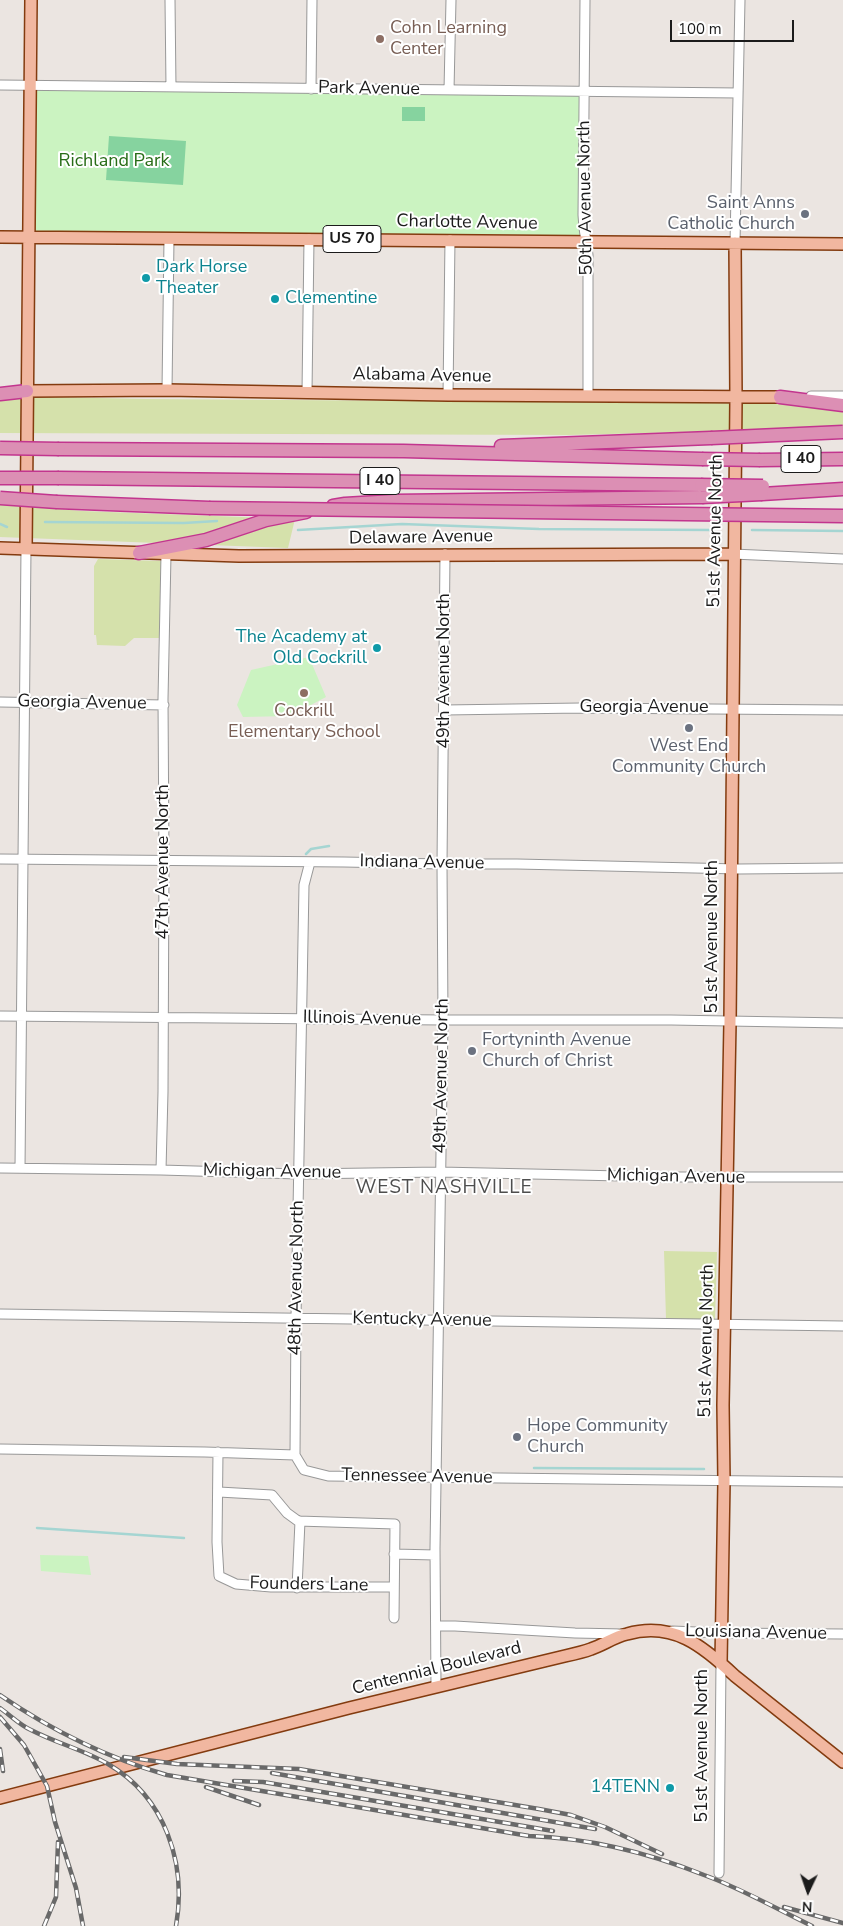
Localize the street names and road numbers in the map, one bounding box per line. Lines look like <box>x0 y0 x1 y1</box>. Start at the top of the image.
street label: Park Avenue <box>318 77 420 101</box>
street label: 50th Avenue North <box>574 120 598 276</box>
street label: Charlotte Avenue <box>396 211 538 235</box>
road number: US 70 <box>323 225 381 252</box>
street label: Alabama Avenue <box>352 364 492 388</box>
road number: I 40 <box>781 446 821 472</box>
street label: 51st Avenue North <box>704 454 728 608</box>
road number: I 40 <box>360 468 400 494</box>
street label: Delaware Avenue <box>349 526 493 550</box>
street label: 49th Avenue North <box>434 593 456 749</box>
street label: Georgia Avenue <box>17 691 147 715</box>
street label: Georgia Avenue <box>579 697 709 719</box>
street label: 47th Avenue North <box>153 784 175 940</box>
street label: Indiana Avenue <box>359 851 485 875</box>
street label: 51st Avenue North <box>702 860 724 1014</box>
street label: 49th Avenue North <box>430 998 454 1154</box>
street label: Illinois Avenue <box>303 1007 421 1031</box>
street label: Michigan Avenue <box>203 1160 341 1184</box>
street label: Michigan Avenue <box>607 1165 745 1189</box>
street label: 48th Avenue North <box>285 1200 309 1356</box>
street label: 51st Avenue North <box>695 1264 719 1418</box>
street label: Kentucky Avenue <box>352 1308 492 1332</box>
street label: Tennessee Avenue <box>341 1465 493 1489</box>
street label: Founders Lane <box>249 1573 369 1597</box>
street label: Louisiana Avenue <box>685 1621 827 1645</box>
street label: Centennial Boulevard <box>350 1638 524 1700</box>
street label: 51st Avenue North <box>692 1669 714 1823</box>

